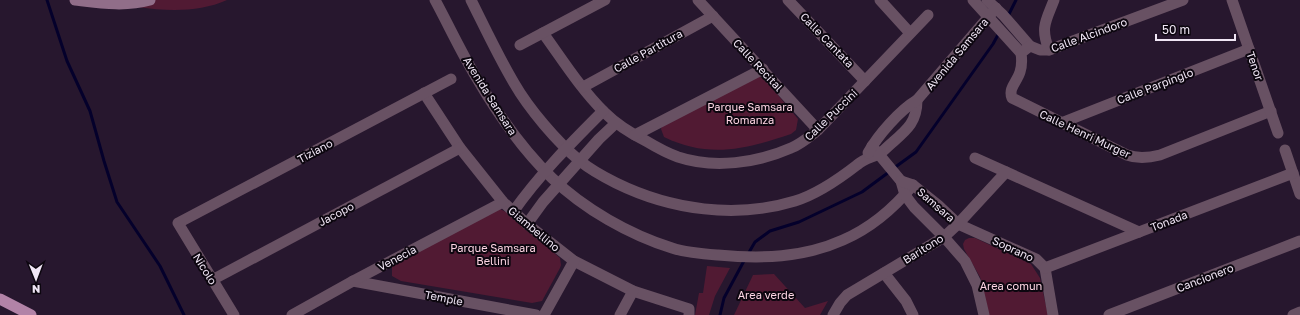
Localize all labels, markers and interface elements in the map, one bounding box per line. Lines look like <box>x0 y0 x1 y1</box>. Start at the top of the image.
street label: Calle Cantata <box>798 10 857 70</box>
street label: Avenida Samsara <box>923 15 990 92</box>
street label: Calle Alcindoro <box>1049 15 1129 54</box>
scale bar <box>1156 16 1235 42</box>
text: 50 m <box>1162 22 1190 37</box>
street label: Calle Partitura <box>611 26 684 75</box>
street label: Calle Recital <box>731 36 786 94</box>
street label: Tenor <box>1244 50 1267 83</box>
street label: Avenida Samsara <box>461 54 520 137</box>
street label: Calle Parpinglo <box>1115 65 1195 106</box>
street label: Calle Puccini <box>802 86 860 143</box>
park label: Parque Samsara Romanza <box>707 100 793 126</box>
street label: Calle Henri Murger <box>1038 107 1133 161</box>
street label: Tiziano <box>295 136 335 165</box>
street label: Samsara <box>915 185 958 224</box>
street label: Jacopo <box>316 199 356 228</box>
street label: Giambellino <box>506 203 563 254</box>
street label: Tonada <box>1149 208 1189 233</box>
street label: Baritono <box>900 231 946 266</box>
street label: Soprano <box>990 233 1036 264</box>
park label: Parque Samsara Bellini <box>450 241 536 267</box>
street label: Venecia <box>375 242 418 273</box>
street label: Nicolo <box>191 251 220 287</box>
north arrow <box>16 259 56 299</box>
street label: Cancionero <box>1175 261 1235 294</box>
park label: Area comun <box>980 279 1042 292</box>
text: N <box>32 283 40 296</box>
street label: Temple <box>424 287 464 308</box>
park label: Area verde <box>738 288 794 301</box>

